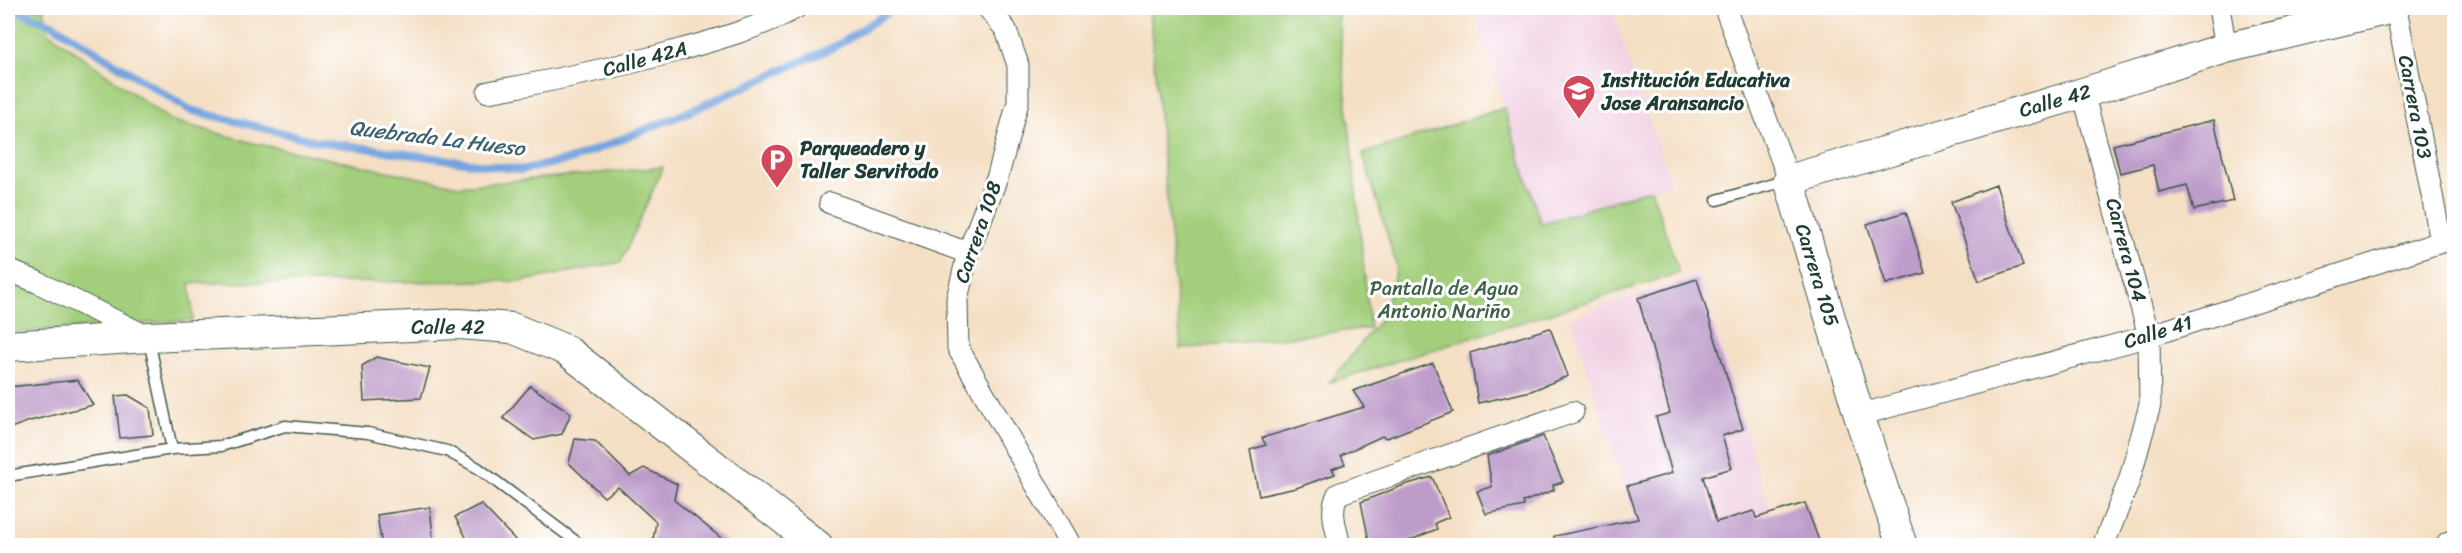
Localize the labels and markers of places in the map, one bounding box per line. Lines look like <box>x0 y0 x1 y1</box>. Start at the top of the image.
place label: Institución Educativa Jose Aransancio <box>1601 63 1790 121</box>
school or university icon: Institución Educativa Jose Aransancio <box>1561 73 1597 120</box>
place label: Parqueadero y Taller Servitodo <box>800 131 938 189</box>
parking icon: Parqueadero y Taller Servitodo <box>759 142 795 189</box>

